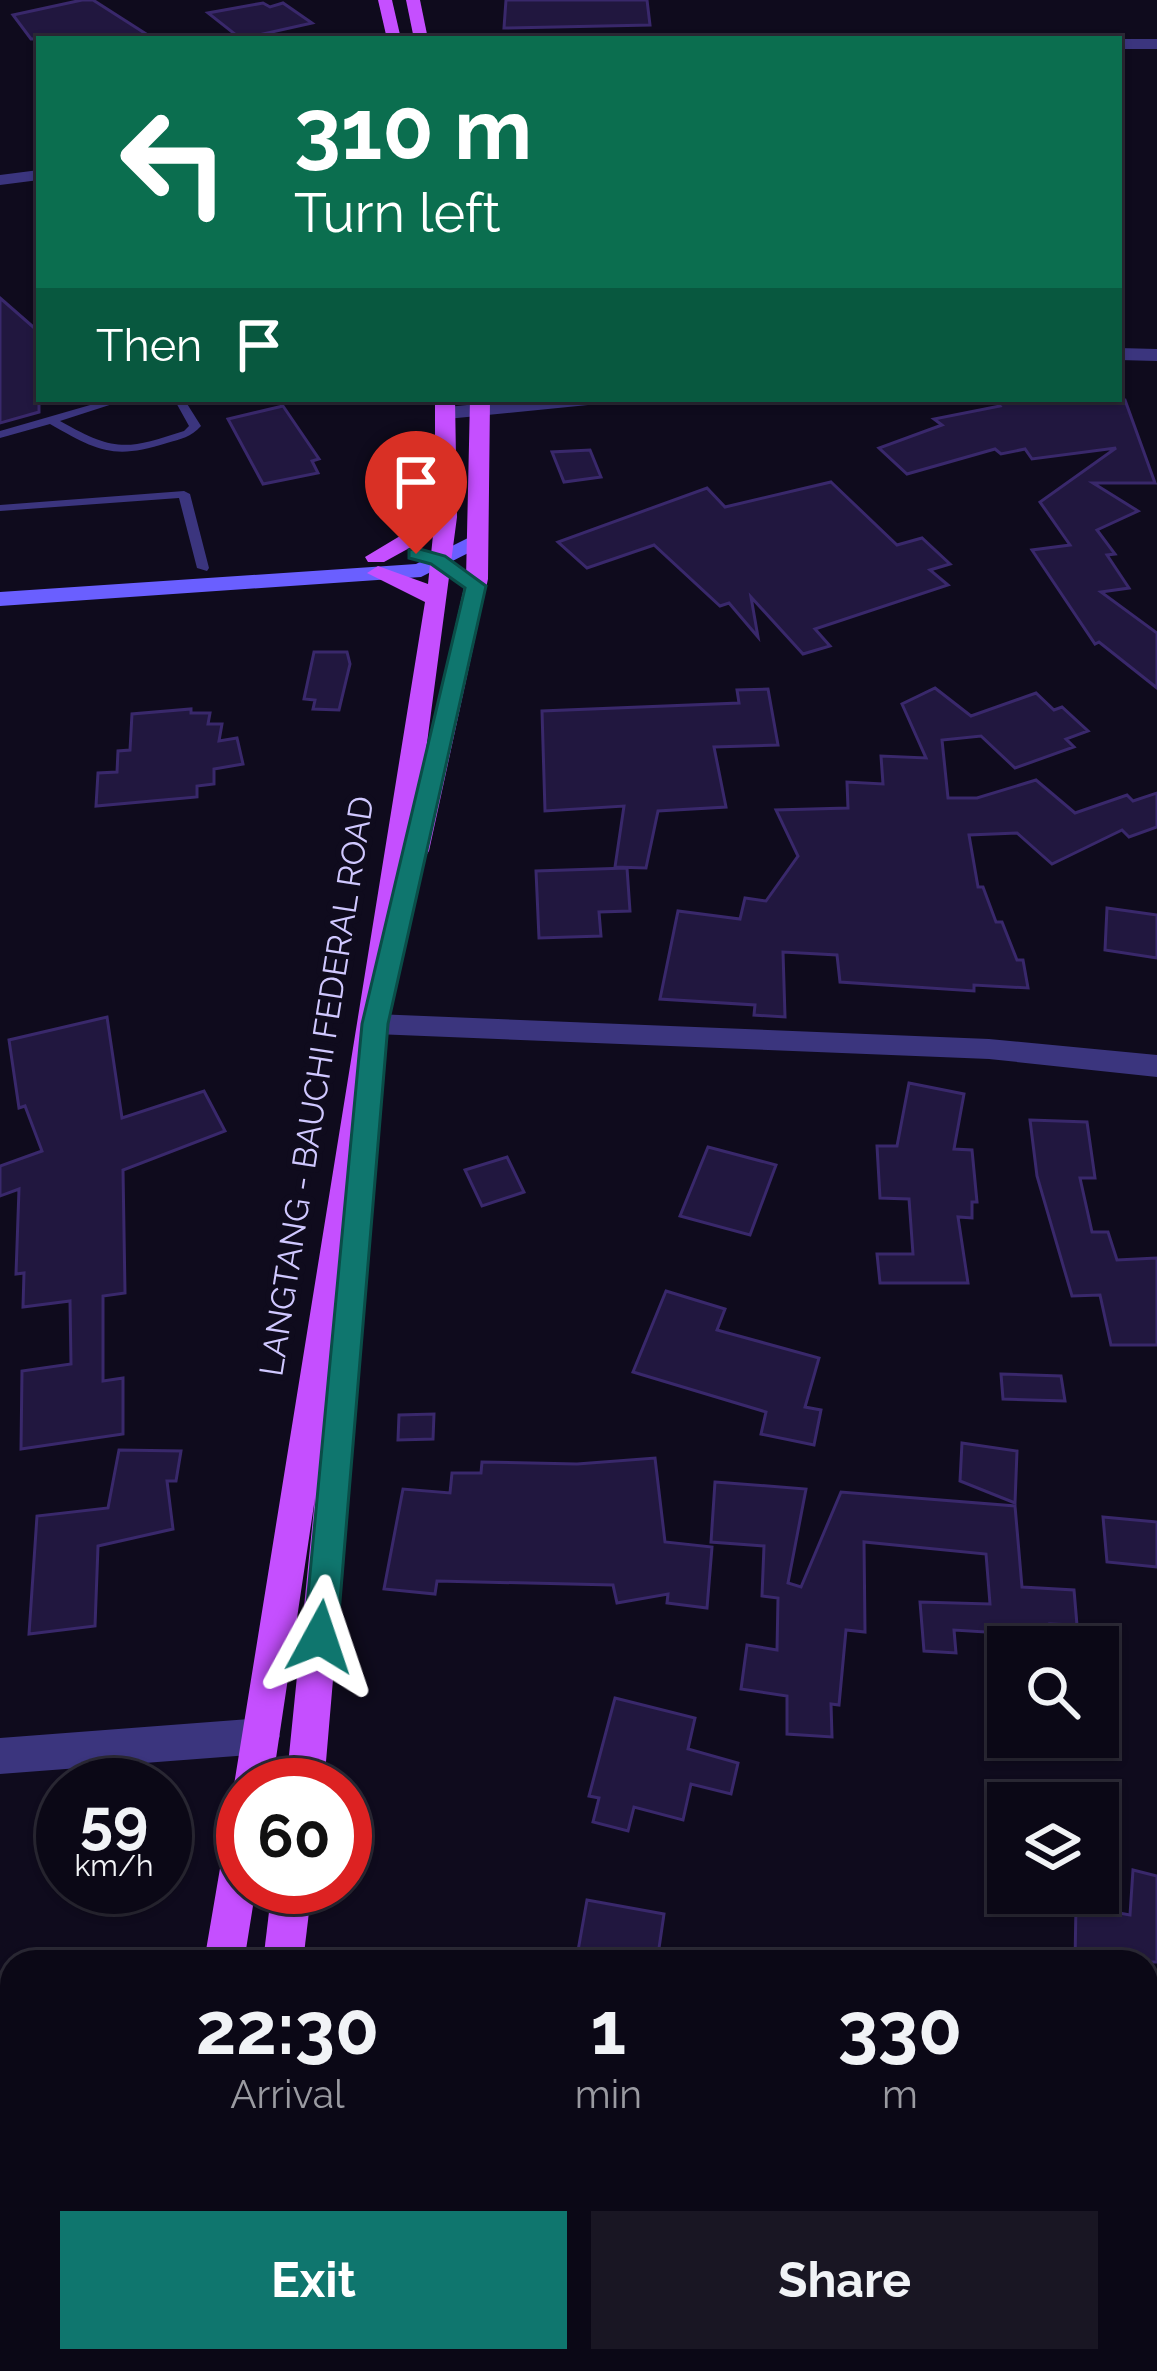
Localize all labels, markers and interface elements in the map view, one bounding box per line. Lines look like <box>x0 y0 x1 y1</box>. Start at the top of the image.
text: 310 m <box>294 80 532 179</box>
icon: left <box>96 84 252 240</box>
text: Turn left <box>294 181 501 245</box>
icon: arrive <box>226 312 292 378</box>
text: Then <box>96 319 202 372</box>
pin <box>365 431 467 554</box>
icon: arrive <box>383 449 449 515</box>
street label: LANGTANG - BAUCHI FEDERAL ROAD <box>251 793 382 1379</box>
position arrow <box>257 1574 383 1700</box>
map controls <box>987 1626 1119 1914</box>
button: search <box>987 1626 1119 1758</box>
speed limit sign: 60 <box>216 1758 372 1914</box>
button: layers <box>987 1782 1119 1914</box>
text: 59 <box>80 1786 148 1856</box>
text: km/h <box>74 1848 154 1883</box>
text: 22:30 <box>196 1986 379 2071</box>
text: 1 <box>591 1986 626 2071</box>
text: 330 <box>838 1986 962 2071</box>
text: Arrival <box>230 2071 345 2117</box>
text: min <box>575 2071 642 2117</box>
text: m <box>882 2071 918 2117</box>
button: Exit <box>60 2211 567 2349</box>
button: Share <box>591 2211 1098 2349</box>

